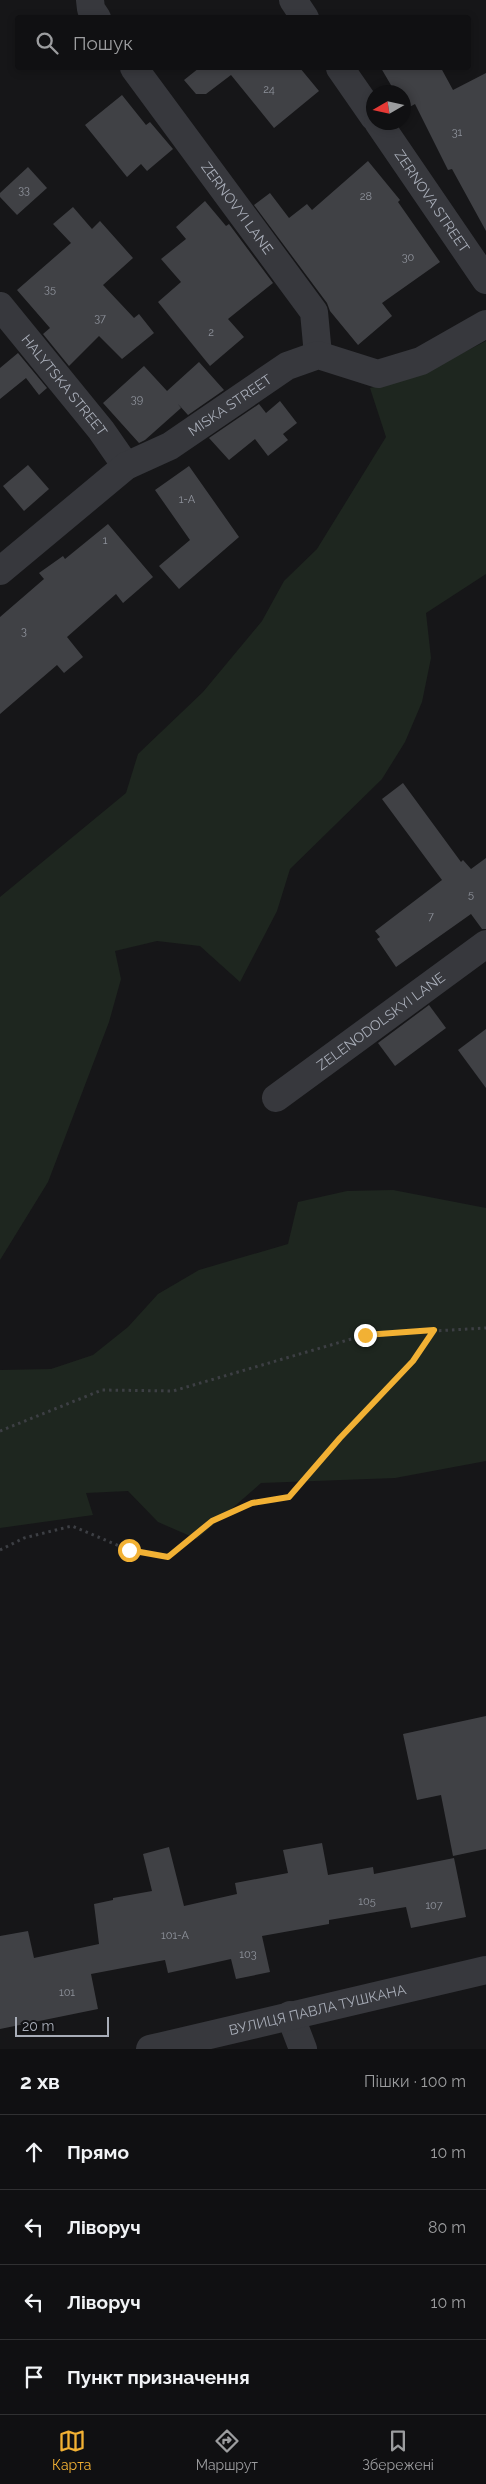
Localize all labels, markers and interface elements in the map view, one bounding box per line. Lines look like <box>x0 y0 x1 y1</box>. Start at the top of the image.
search box <box>15 15 471 70</box>
icon: search <box>33 29 61 57</box>
text: Пошук <box>73 32 133 54</box>
house number: 24 <box>263 83 275 96</box>
north arrow <box>366 85 411 130</box>
house number: 31 <box>452 126 463 139</box>
street label: ZERNOVA STREET <box>392 147 473 256</box>
street label: ZERNOVYI LANE <box>198 159 276 257</box>
house number: 33 <box>18 184 30 197</box>
house number: 28 <box>360 190 372 203</box>
house number: 30 <box>402 251 415 264</box>
house number: 35 <box>44 283 56 296</box>
house number: 37 <box>94 312 106 325</box>
house number: 2 <box>208 326 214 339</box>
street label: HALYTSKA STREET <box>18 331 111 439</box>
street label: MISKA STREET <box>185 371 275 439</box>
house number: 39 <box>131 393 143 406</box>
house number: 1-А <box>179 493 196 506</box>
house number: 1 <box>103 534 108 547</box>
house number: 3 <box>21 625 27 638</box>
house number: 5 <box>468 888 474 901</box>
house number: 7 <box>428 910 434 923</box>
street label: ZELENODOLSKYI LANE <box>314 969 448 1073</box>
route end <box>354 1324 377 1347</box>
route start <box>118 1539 141 1562</box>
house number: 105 <box>358 1895 376 1908</box>
house number: 107 <box>425 1899 443 1912</box>
house number: 101-А <box>161 1929 190 1942</box>
house number: 103 <box>239 1948 257 1961</box>
street label: ВУЛИЦЯ ПАВЛА ТУШКАНА <box>227 1981 408 2038</box>
house number: 101 <box>59 1986 75 1999</box>
scale bar <box>15 2014 109 2037</box>
text: 20 m <box>22 2018 54 2034</box>
text: 2 хв <box>20 2069 60 2094</box>
text: Пішки · 100 m <box>364 2072 466 2091</box>
icon: ahead <box>20 2138 48 2166</box>
text: Прямо <box>67 2141 129 2163</box>
text: 10 m <box>431 2143 466 2162</box>
icon: left <box>20 2213 48 2241</box>
text: Ліворуч <box>67 2216 141 2238</box>
text: 80 m <box>428 2218 466 2237</box>
icon: left <box>20 2288 48 2316</box>
text: Ліворуч <box>67 2291 141 2313</box>
text: 10 m <box>431 2293 466 2312</box>
icon: arrive <box>20 2363 48 2391</box>
text: Пункт призначення <box>67 2366 250 2388</box>
tab: Карта <box>52 2427 92 2473</box>
tab: Маршрут <box>196 2427 258 2473</box>
tab: Збережені <box>362 2427 434 2473</box>

